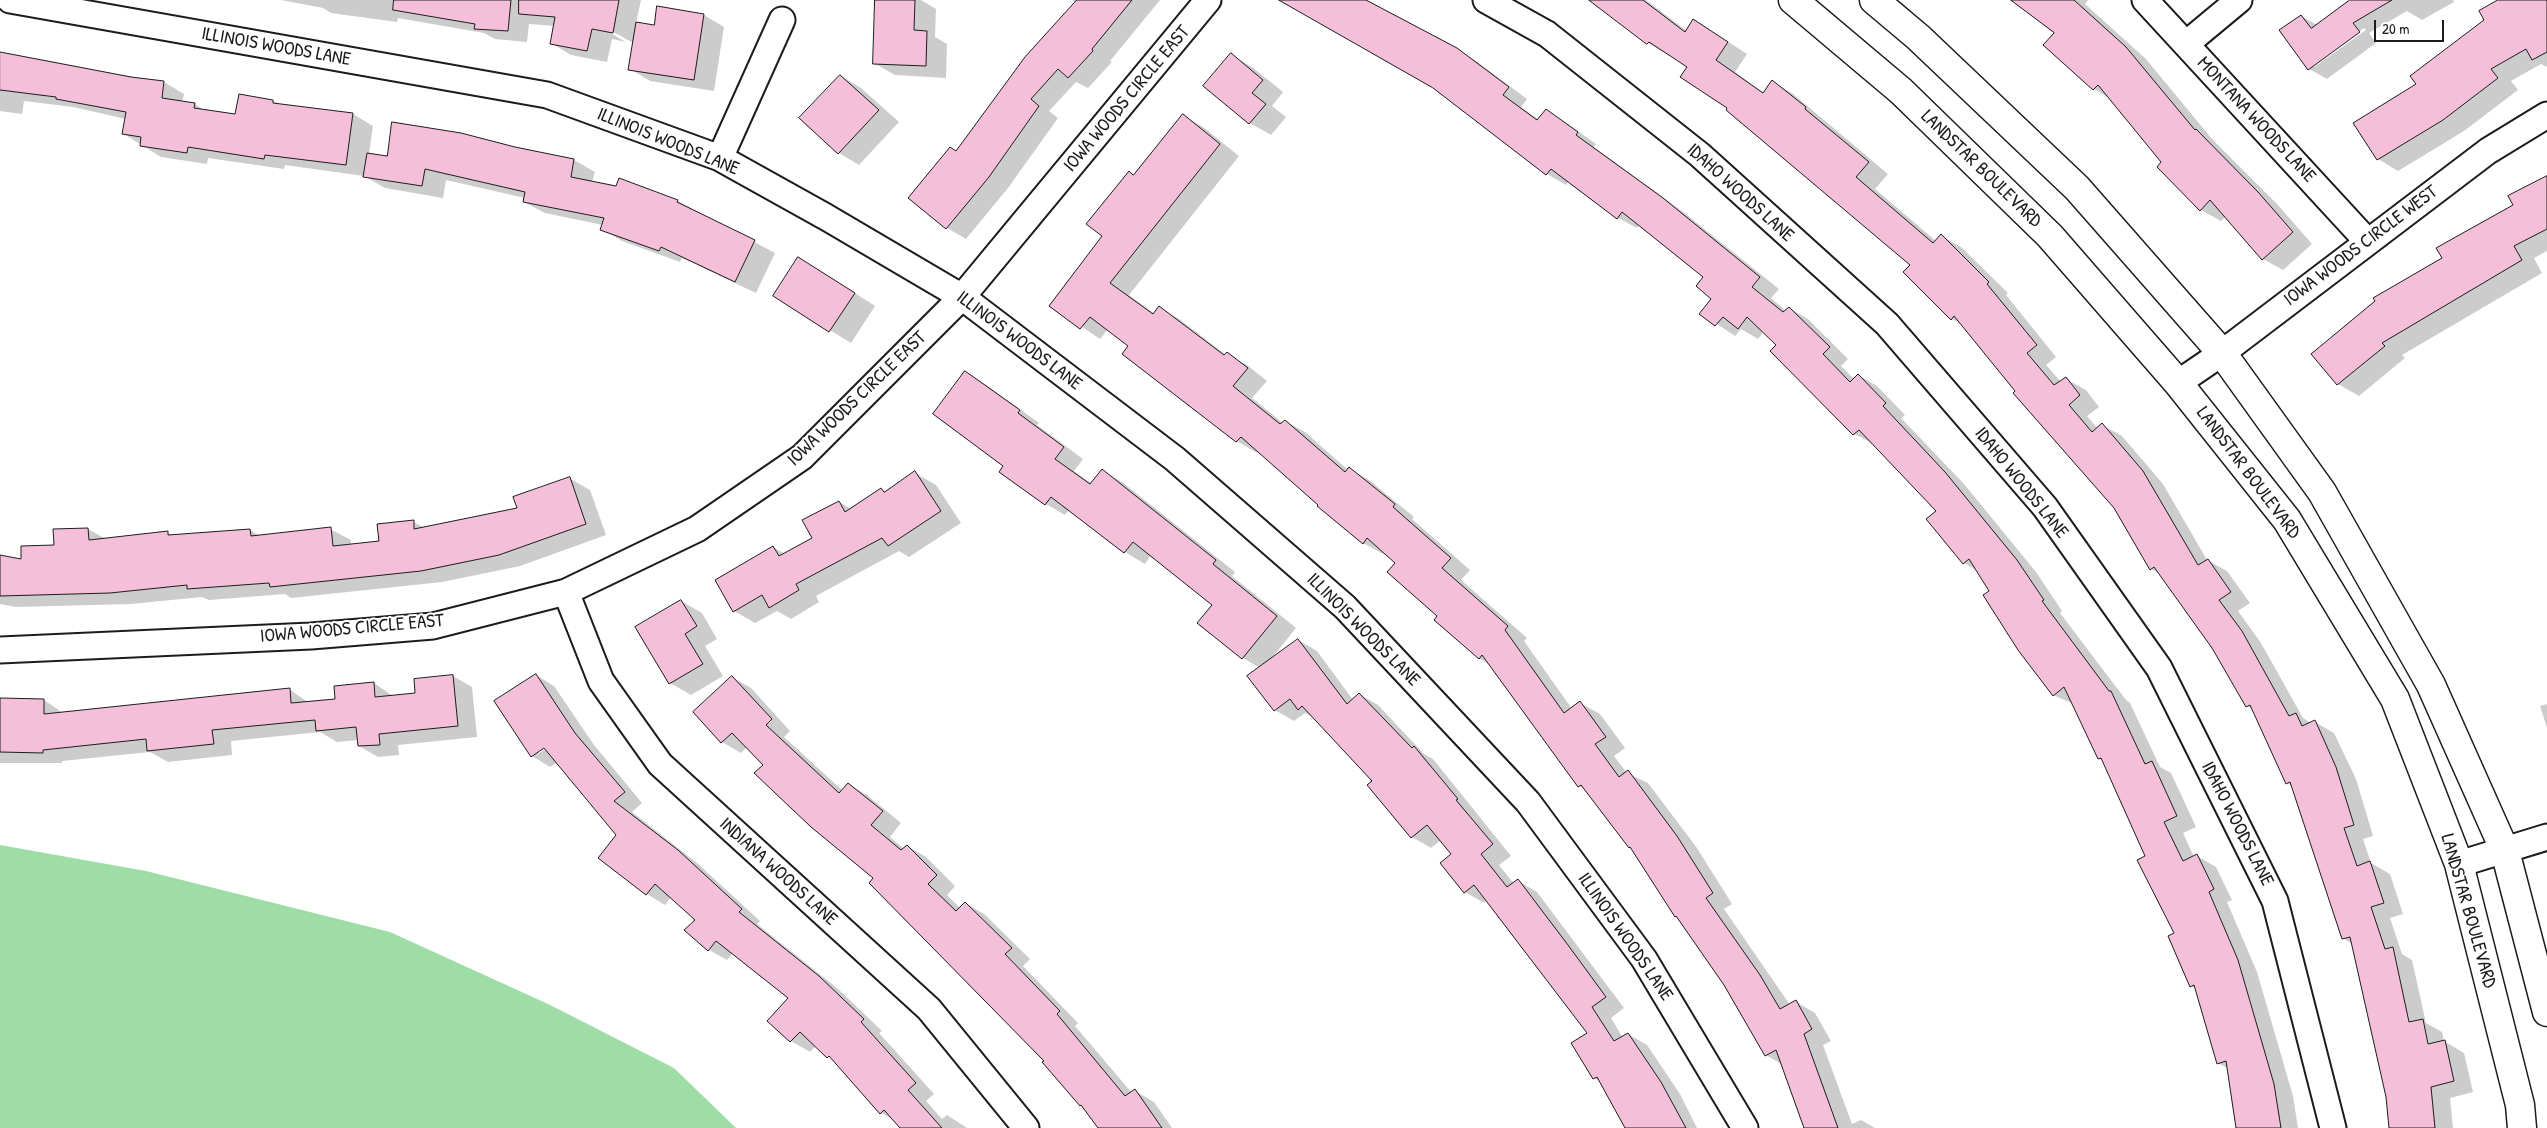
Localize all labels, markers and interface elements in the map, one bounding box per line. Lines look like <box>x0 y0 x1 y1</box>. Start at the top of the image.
scale bar <box>2377 10 2447 42</box>
text: 20 m <box>2382 18 2409 39</box>
street label: IOWA WOODS CIRCLE EAST <box>1059 21 1195 177</box>
street label: ILLINOIS WOODS LANE <box>200 23 352 71</box>
street label: MONTANA WOODS LANE <box>2192 52 2320 188</box>
street label: ILLINOIS WOODS LANE <box>594 103 742 181</box>
street label: LANDSTAR BOULEVARD <box>1916 106 2046 232</box>
street label: IDAHO WOODS LANE <box>1682 139 1798 247</box>
street label: IOWA WOODS CIRCLE WEST <box>2280 181 2442 311</box>
street label: ILLINOIS WOODS LANE <box>952 286 1086 396</box>
street label: IOWA WOODS CIRCLE EAST <box>783 327 931 471</box>
street label: LANDSTAR BOULEVARD <box>2191 403 2305 543</box>
street label: IDAHO WOODS LANE <box>1969 423 2073 543</box>
street label: ILLINOIS WOODS LANE <box>1302 569 1424 691</box>
street label: IOWA WOODS CIRCLE EAST <box>259 610 445 648</box>
street label: IDAHO WOODS LANE <box>2196 758 2278 890</box>
street label: INDIANA WOODS LANE <box>714 813 842 931</box>
street label: LANDSTAR BOULEVARD <box>2435 831 2501 991</box>
street label: ILLINOIS WOODS LANE <box>1572 869 1678 1005</box>

